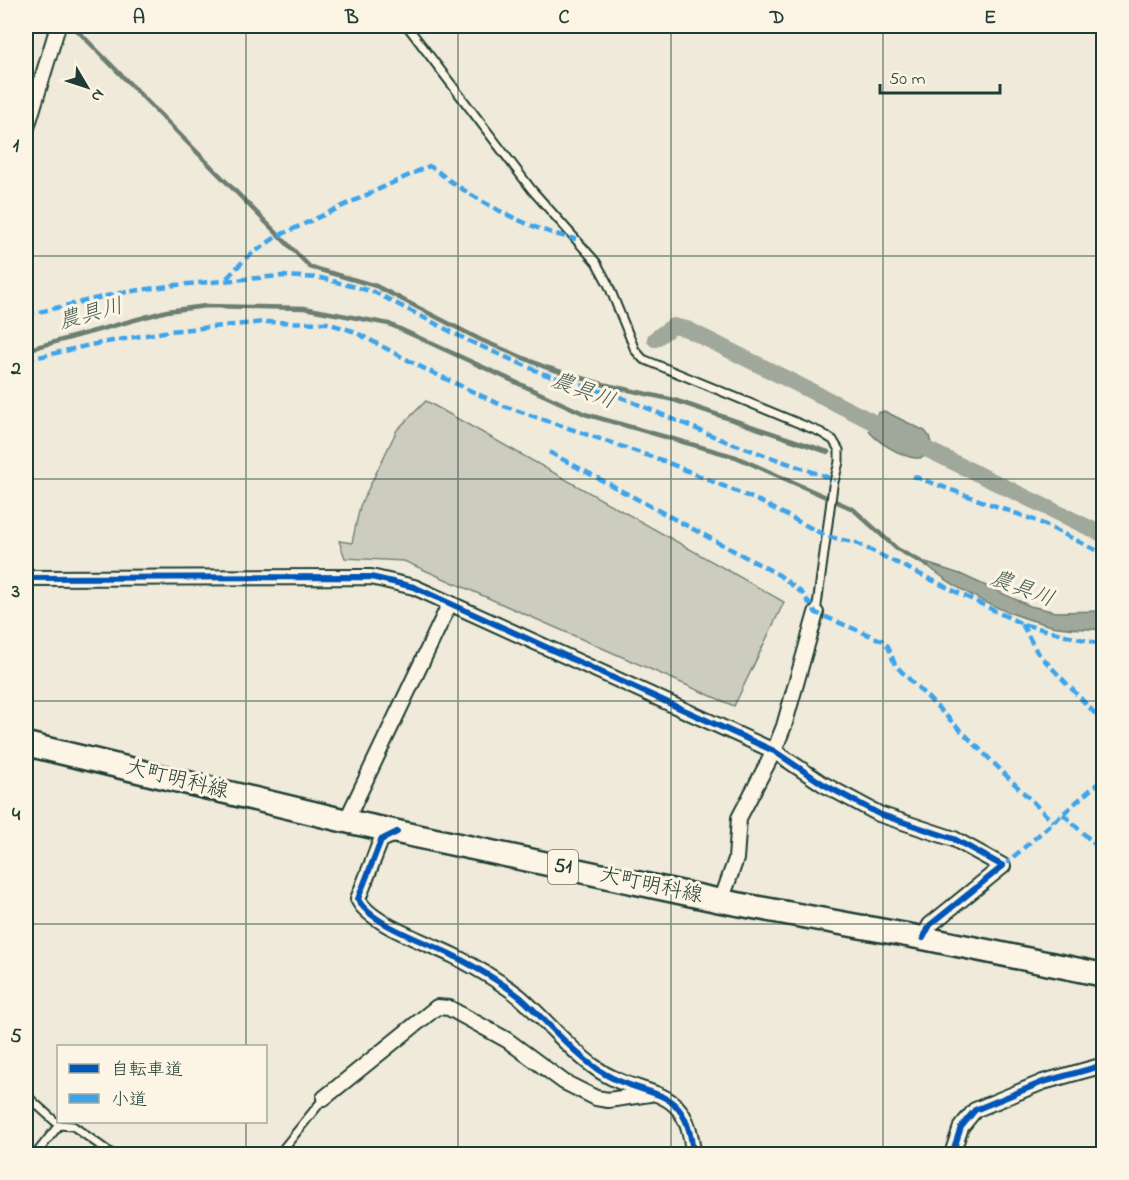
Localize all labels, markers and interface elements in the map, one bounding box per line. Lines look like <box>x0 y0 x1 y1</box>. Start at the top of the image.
text: A <box>133 4 145 33</box>
text: B <box>344 4 359 33</box>
text: C <box>559 4 570 33</box>
text: D <box>769 4 784 33</box>
text: E <box>984 4 996 33</box>
north arrow <box>57 57 117 117</box>
scale bar <box>880 57 1000 95</box>
text: 50 m <box>889 67 926 93</box>
text: N <box>84 83 110 107</box>
text: 1 <box>13 132 20 161</box>
water label: 農具川 <box>55 291 127 339</box>
text: 2 <box>10 355 21 384</box>
water label: 農具川 <box>546 365 620 419</box>
water label: 農具川 <box>985 563 1059 617</box>
text: 3 <box>11 578 20 607</box>
street label: 大町明科線 <box>122 753 232 807</box>
text: 4 <box>12 801 21 830</box>
road number: 51 <box>548 850 578 884</box>
street label: 大町明科線 <box>597 860 705 912</box>
text: 5 <box>10 1023 22 1052</box>
legend <box>57 1045 267 1123</box>
text: 自転車道 <box>111 1058 183 1084</box>
text: 小道 <box>111 1088 147 1114</box>

